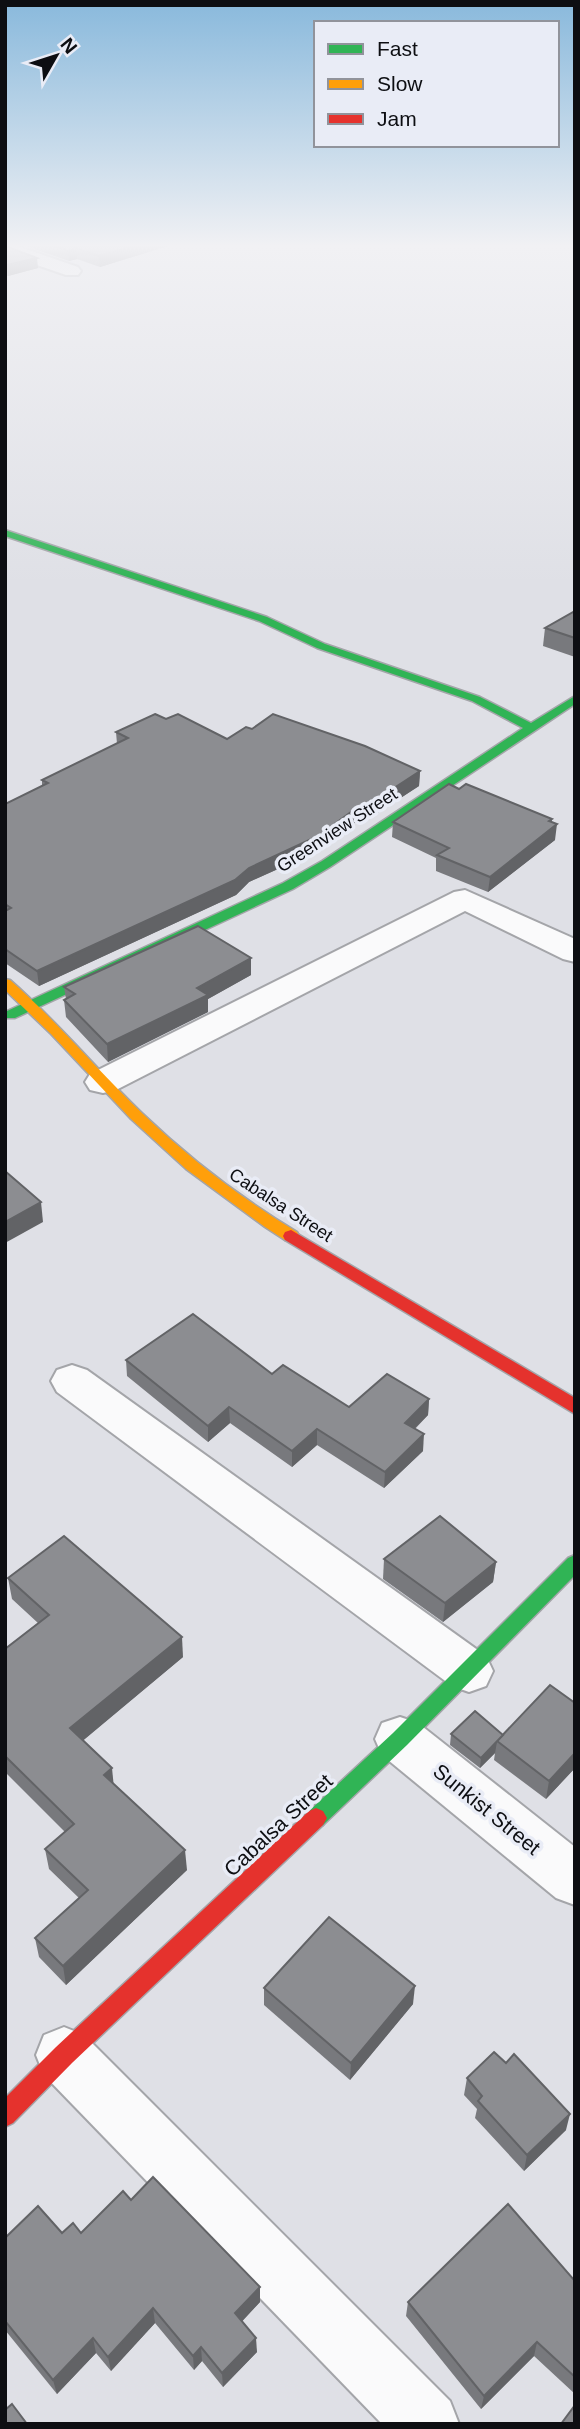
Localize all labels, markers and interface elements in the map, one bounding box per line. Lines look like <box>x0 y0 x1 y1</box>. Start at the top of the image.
north arrow <box>21 21 91 91</box>
legend <box>314 21 559 147</box>
text: N <box>56 34 81 58</box>
text: Fast <box>377 37 418 60</box>
text: Slow <box>377 72 423 95</box>
text: Jam <box>377 107 417 130</box>
street label: Greenview Street <box>273 784 401 876</box>
street label: Cabalsa Street <box>226 1164 336 1246</box>
street label: Sunkist Street <box>429 1759 545 1859</box>
street label: Cabalsa Street <box>219 1769 337 1881</box>

